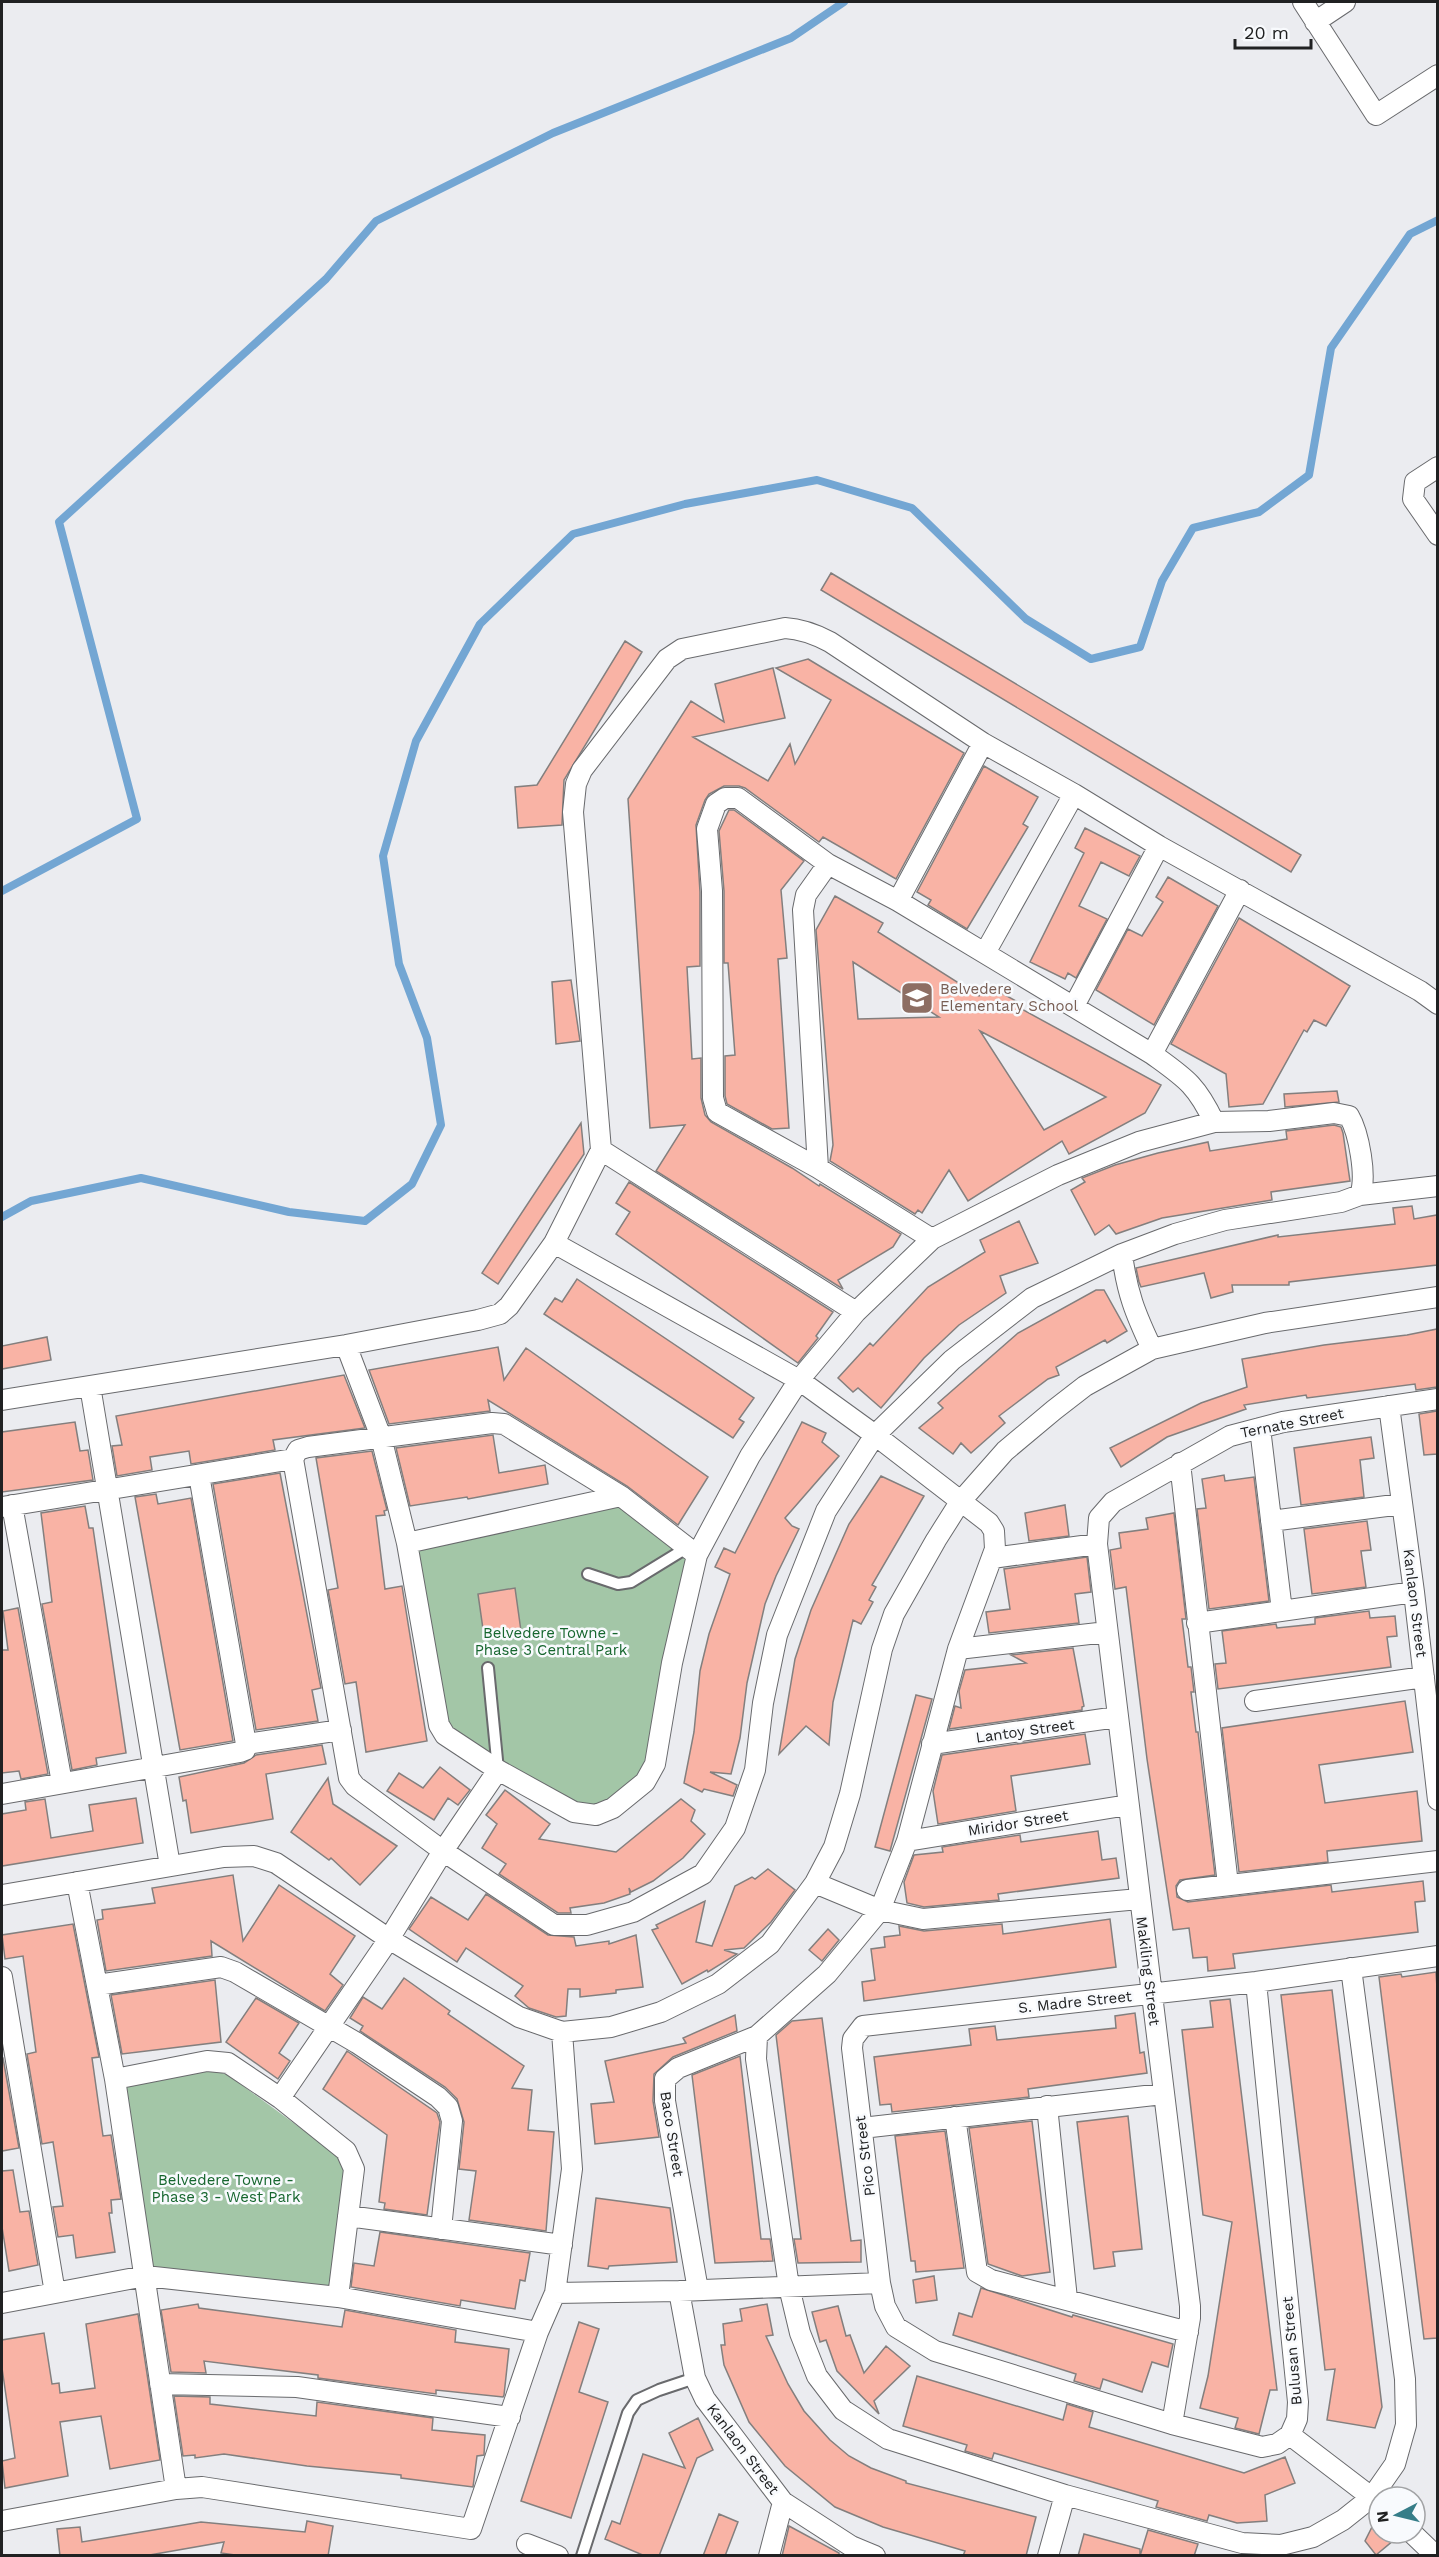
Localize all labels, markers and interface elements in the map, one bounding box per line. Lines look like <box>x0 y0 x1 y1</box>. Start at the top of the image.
scale bar <box>1235 12 1312 50</box>
text: 20 m <box>1244 22 1289 43</box>
school or university icon: Belvedere Elementary School <box>899 980 935 1016</box>
place label: Belvedere Elementary School <box>940 980 1079 1015</box>
street label: Ternate Street <box>1239 1404 1346 1442</box>
street label: Kanlaon Street <box>1399 1548 1431 1659</box>
park label: Belvedere Towne - Phase 3 Central Park <box>475 1624 628 1659</box>
street label: Lantoy Street <box>975 1715 1076 1747</box>
street label: Miridor Street <box>967 1806 1070 1840</box>
street label: Makiling Street <box>1132 1915 1164 2027</box>
street label: S. Madre Street <box>1017 1987 1133 2017</box>
street label: Baco Street <box>656 2090 688 2179</box>
street label: Pico Street <box>851 2114 879 2197</box>
park label: Belvedere Towne - Phase 3 - West Park <box>152 2171 301 2206</box>
street label: Bulusan Street <box>1278 2295 1306 2406</box>
street label: Kanlaon Street <box>703 2400 783 2499</box>
north arrow <box>1367 2485 1427 2545</box>
text: N <box>1372 2510 1393 2524</box>

